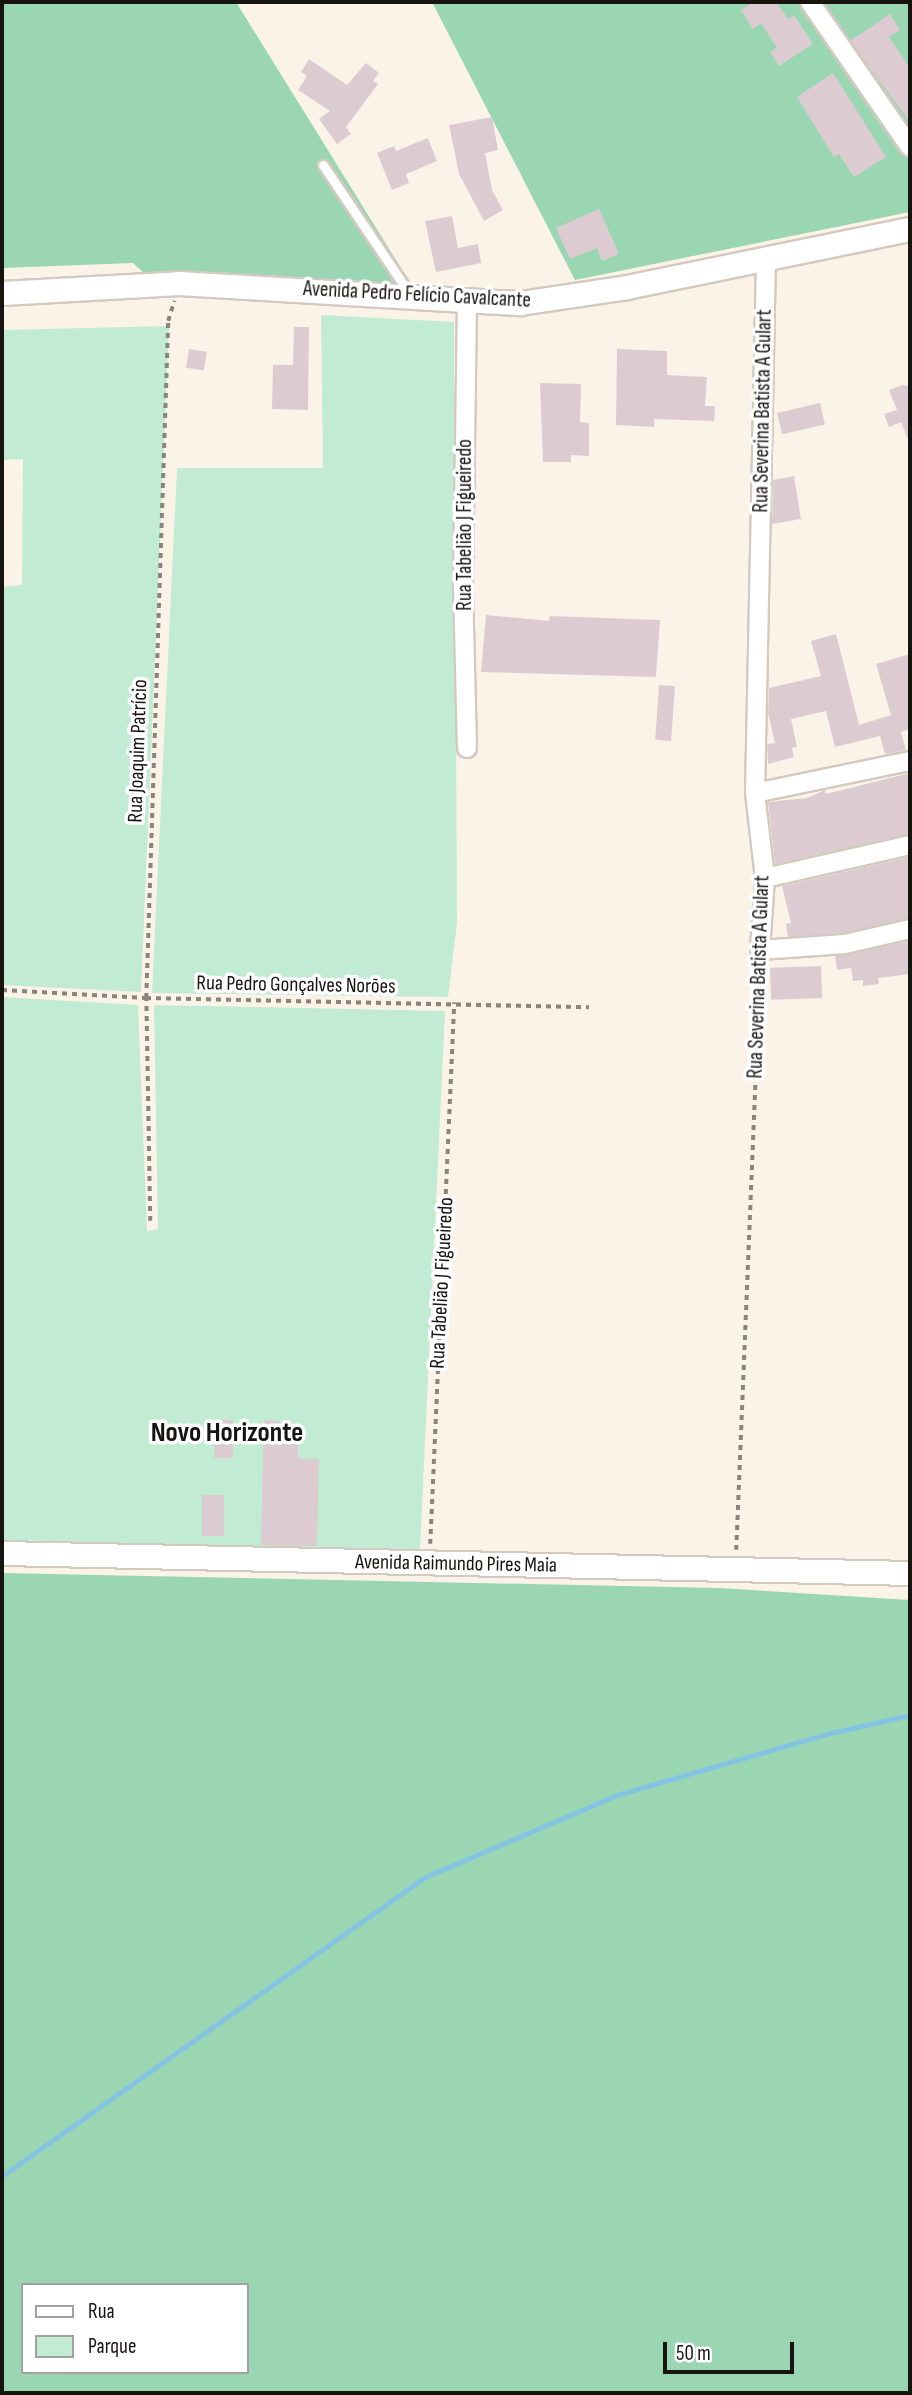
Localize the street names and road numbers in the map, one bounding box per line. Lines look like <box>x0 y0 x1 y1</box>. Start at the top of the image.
street label: Avenida Pedro Felício Cavalcante <box>303 276 531 314</box>
street label: Rua Severina Batista A Gulart <box>749 309 777 513</box>
street label: Rua Tabelião J Figueiredo <box>452 439 478 611</box>
street label: Rua Joaquim Patrício <box>123 679 153 823</box>
street label: Rua Severina Batista A Gulart <box>743 875 775 1079</box>
street label: Rua Pedro Gonçalves Norões <box>196 971 396 999</box>
street label: Rua Tabelião J Figueiredo <box>425 1197 459 1369</box>
street label: Avenida Raimundo Pires Maia <box>355 1550 557 1578</box>

